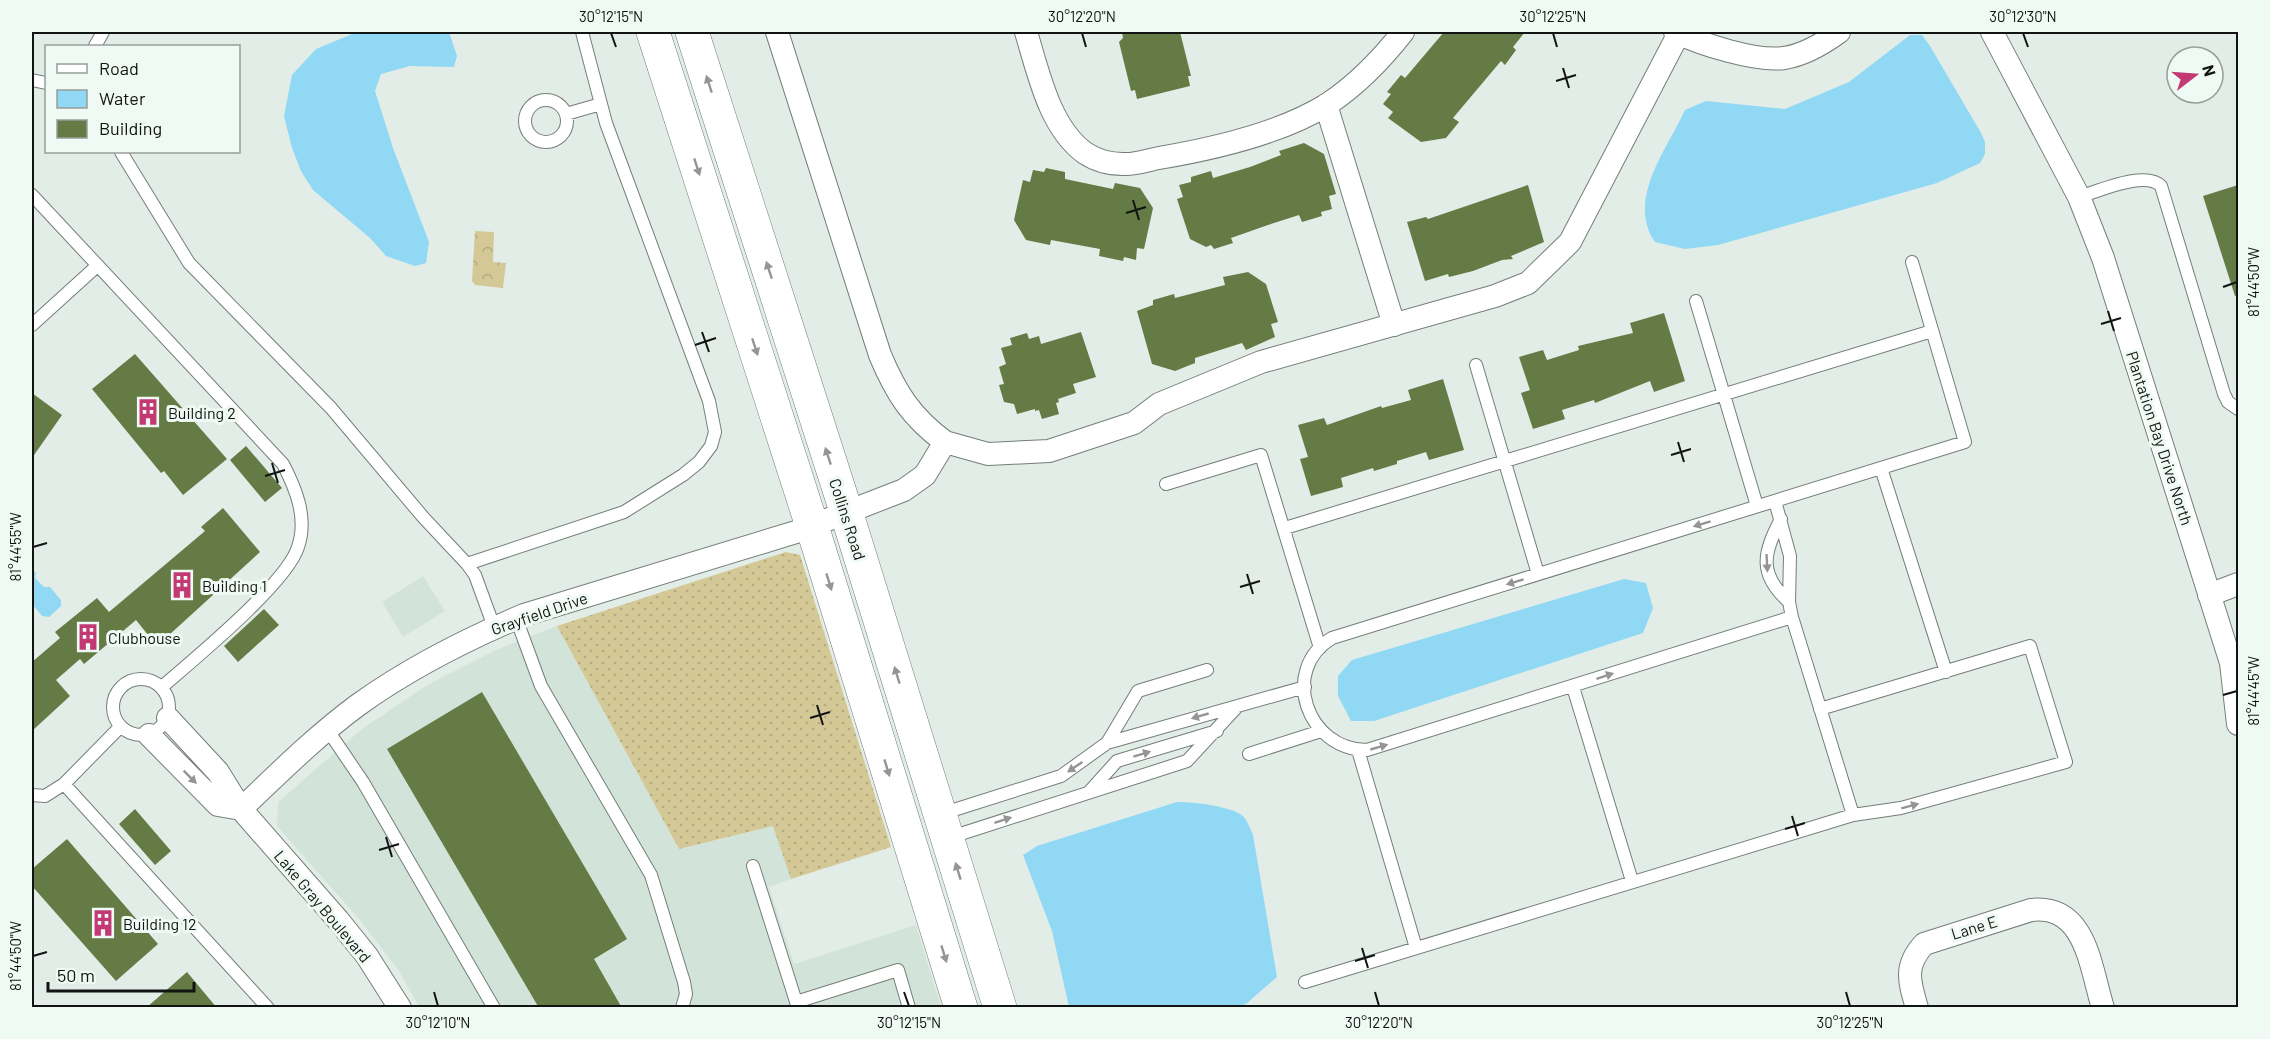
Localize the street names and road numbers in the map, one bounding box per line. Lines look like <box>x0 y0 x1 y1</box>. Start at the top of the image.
street label: Plantation Bay Drive North <box>2123 349 2197 527</box>
street label: Collins Road <box>826 476 870 562</box>
street label: Grayfield Drive <box>488 588 590 638</box>
street label: Lake Gray Boulevard <box>271 846 375 966</box>
street label: Lane E <box>1949 911 1999 943</box>

